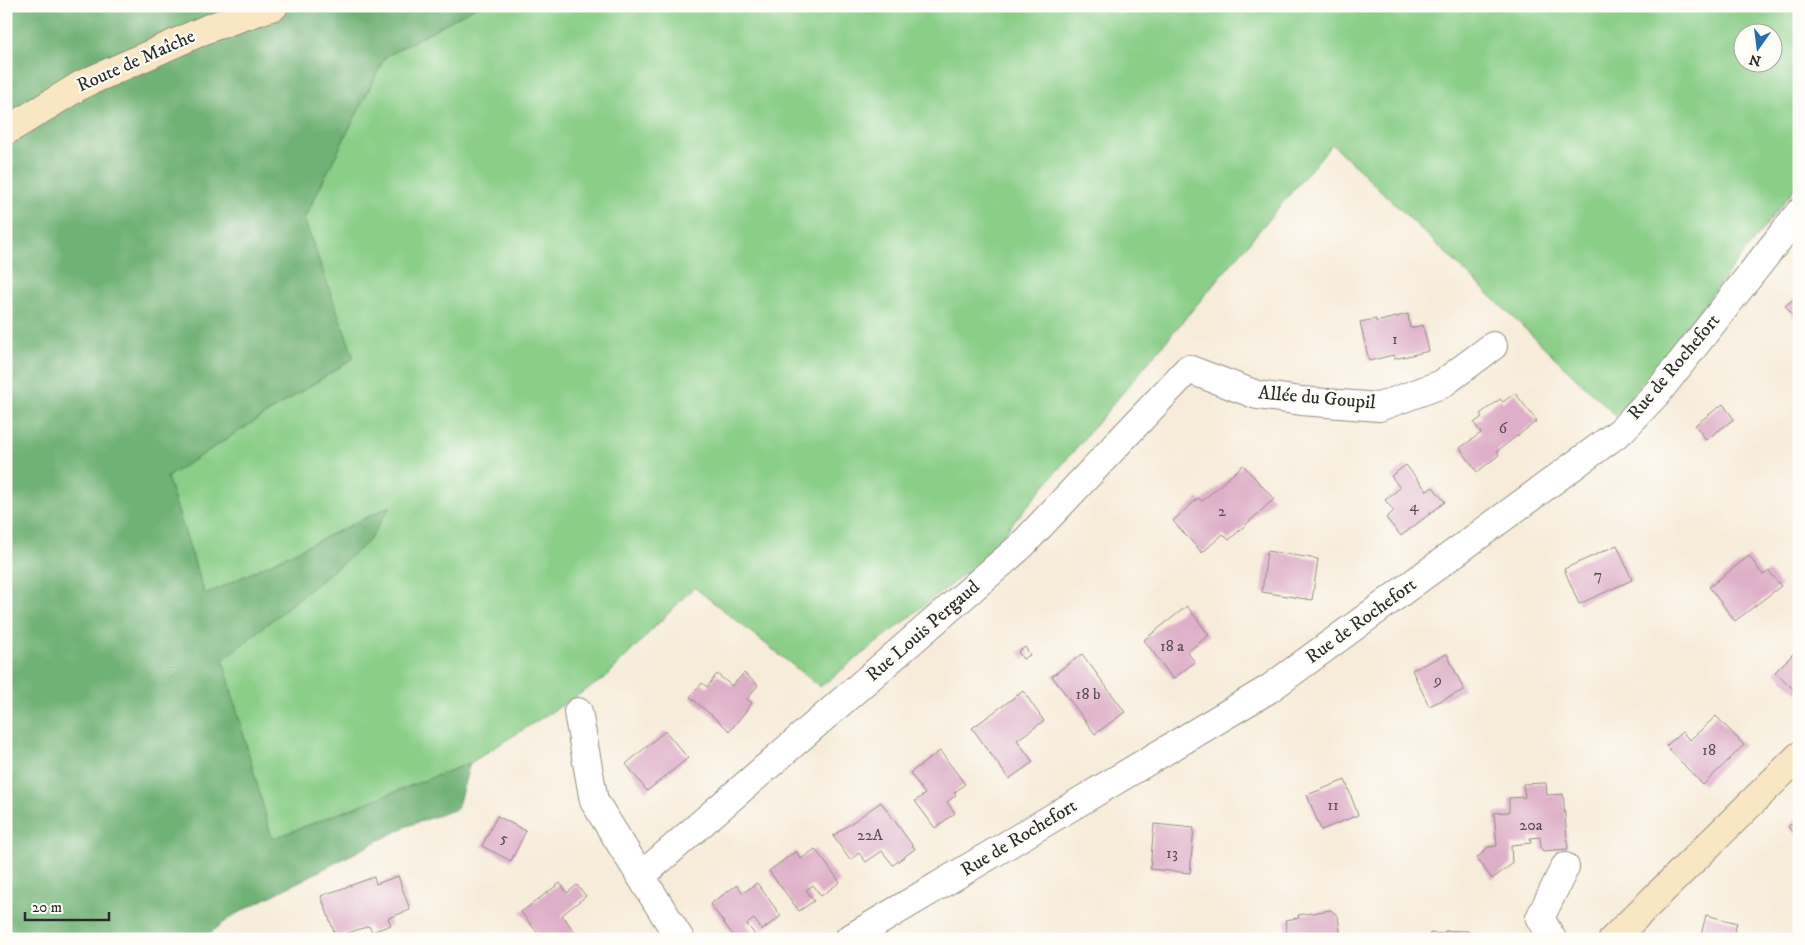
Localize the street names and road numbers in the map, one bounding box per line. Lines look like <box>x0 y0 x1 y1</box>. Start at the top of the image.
street label: Route de Maîche <box>73 25 199 97</box>
street label: Rue de Rochefort <box>1623 309 1725 425</box>
street label: Allée du Goupil <box>1257 381 1377 415</box>
street label: Rue de Rochefort <box>1301 573 1421 669</box>
street label: Rue Louis Pergaud <box>862 575 985 687</box>
street label: Rue de Rochefort <box>957 794 1081 882</box>

